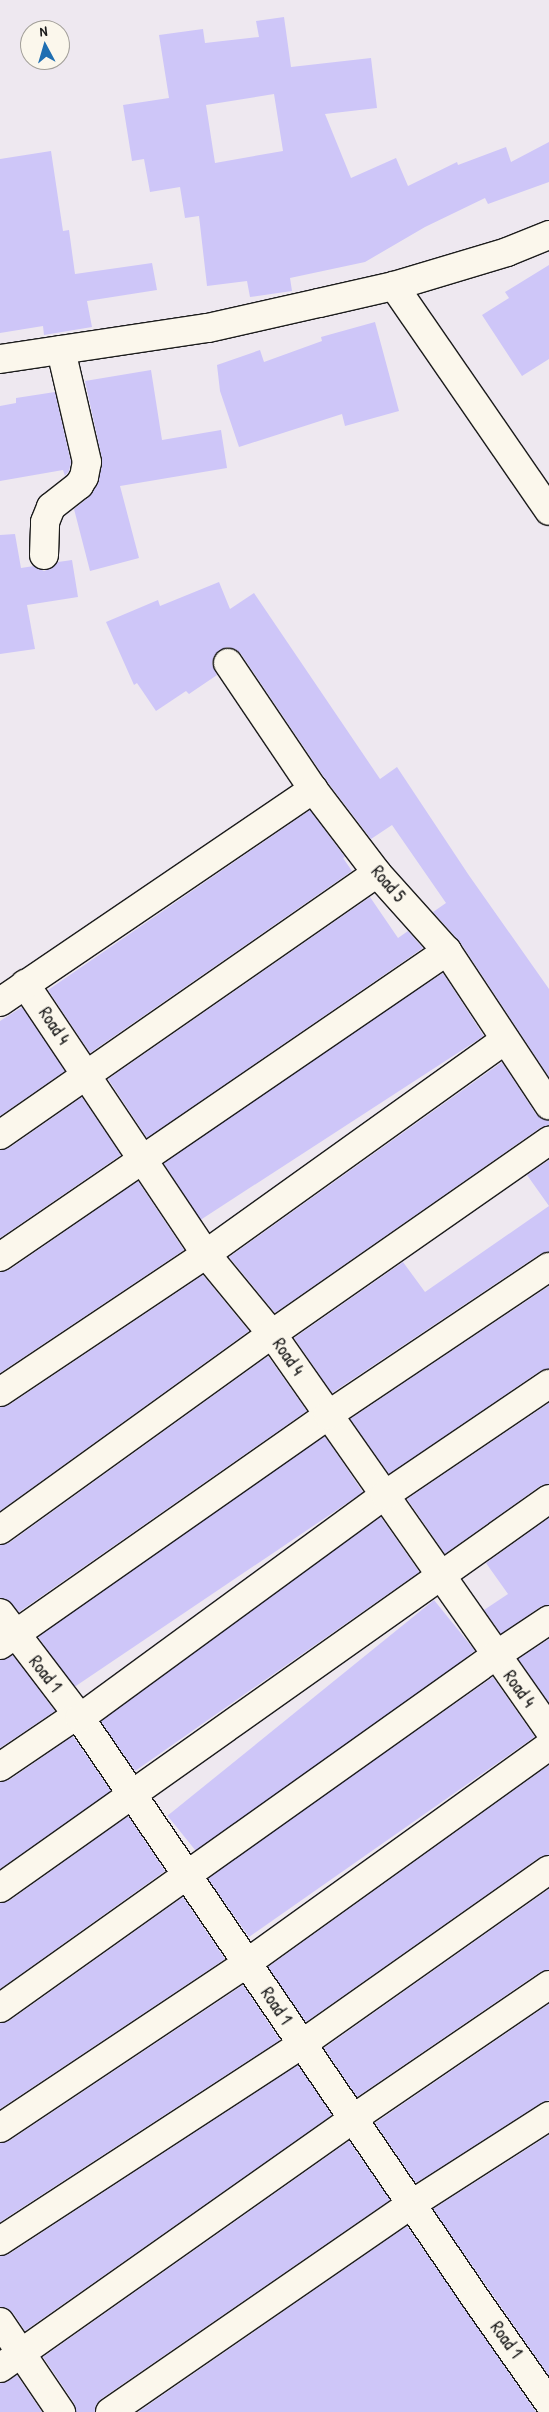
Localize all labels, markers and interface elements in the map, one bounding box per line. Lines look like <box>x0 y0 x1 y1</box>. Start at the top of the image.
north arrow <box>20 20 70 70</box>
text: N <box>39 21 48 40</box>
street label: Road 5 <box>366 861 410 907</box>
street label: Road 4 <box>34 1003 74 1049</box>
street label: Road 4 <box>268 1334 308 1380</box>
street label: Road 1 <box>24 1652 66 1696</box>
street label: Road 4 <box>498 1666 540 1712</box>
street label: Road 1 <box>256 1983 296 2029</box>
street label: Road 1 <box>485 2317 527 2363</box>

